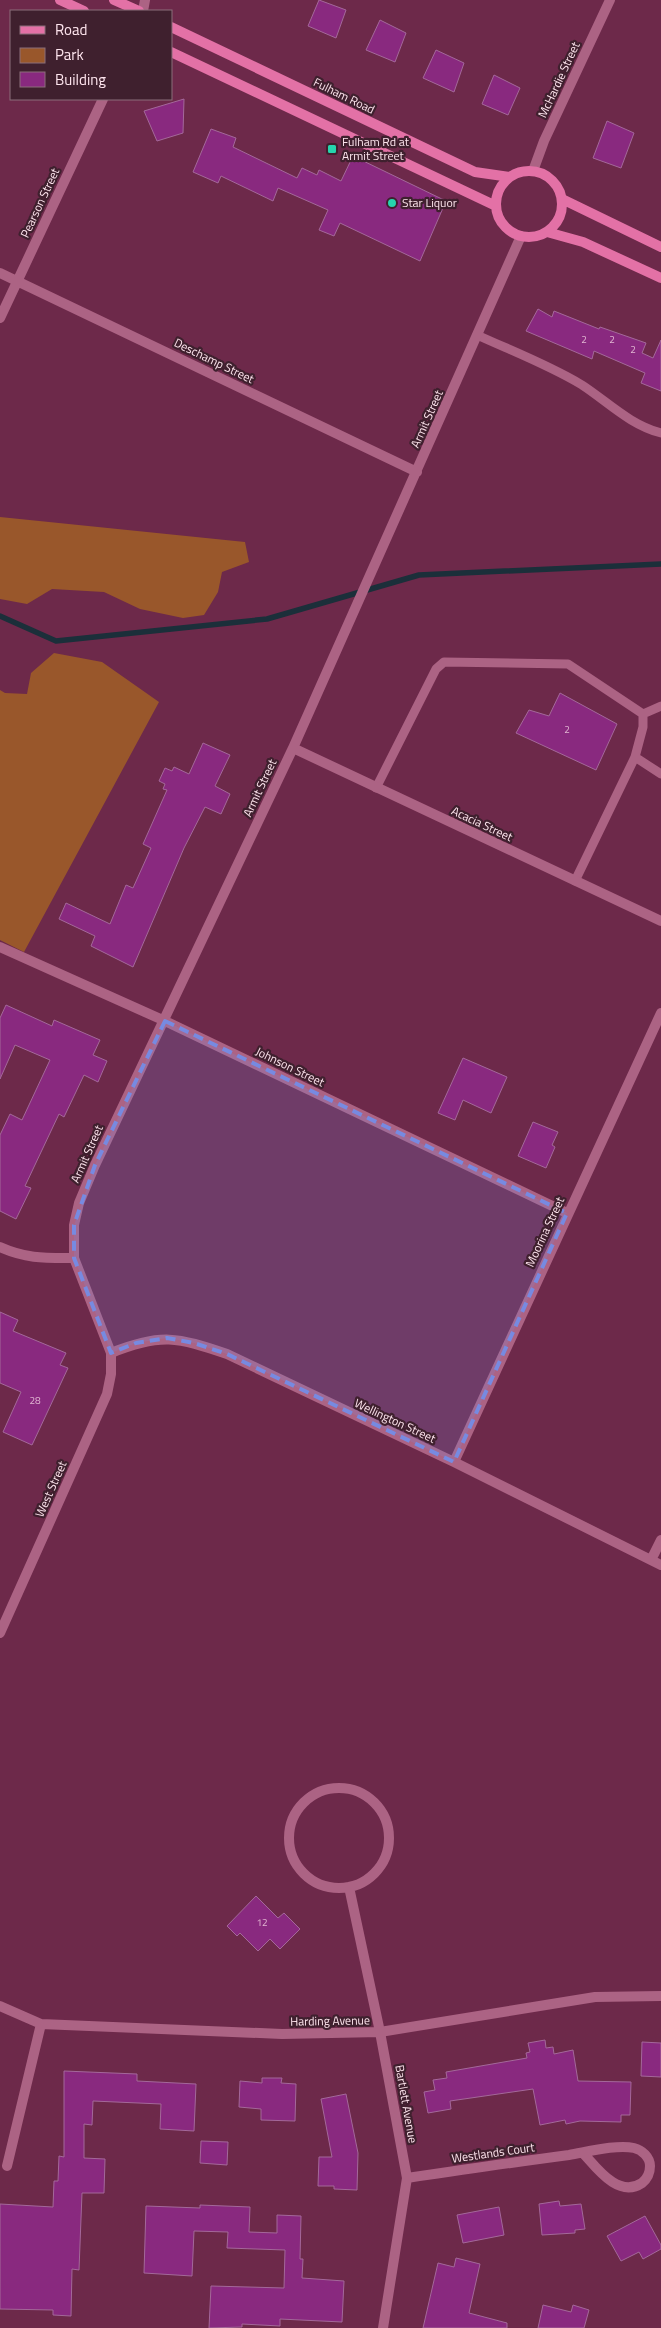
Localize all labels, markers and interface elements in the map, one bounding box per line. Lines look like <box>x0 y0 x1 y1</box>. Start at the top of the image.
legend <box>10 10 172 100</box>
text: Road <box>55 18 87 41</box>
street label: McHardie Street <box>533 38 585 121</box>
text: Park <box>55 43 84 66</box>
text: Building <box>55 68 106 91</box>
street label: Fulham Road <box>310 72 378 119</box>
place label: Fulham Rd at Armit Street <box>342 132 410 165</box>
marker: Fulham Rd at Armit Street <box>326 143 338 155</box>
street label: Pearson Street <box>15 164 64 241</box>
place label: Star Liquor <box>402 193 457 212</box>
marker: Star Liquor <box>386 197 398 209</box>
house number: 2 <box>581 332 587 347</box>
house number: 2 <box>609 332 615 347</box>
street label: Deschamp Street <box>171 333 258 389</box>
house number: 2 <box>630 342 636 357</box>
street label: Armit Street <box>405 386 448 451</box>
house number: 2 <box>564 722 570 737</box>
street label: Armit Street <box>238 755 282 820</box>
street label: Acacia Street <box>448 801 517 846</box>
street label: Johnson Street <box>253 1042 329 1092</box>
street label: Armit Street <box>65 1121 108 1186</box>
street label: Moorina Street <box>520 1193 569 1270</box>
house number: 28 <box>29 1393 41 1408</box>
street label: Wellington Street <box>351 1393 440 1448</box>
street label: West Street <box>30 1457 72 1520</box>
house number: 12 <box>256 1915 268 1930</box>
street label: Harding Avenue <box>290 2010 370 2031</box>
street label: Bartlett Avenue <box>390 2063 423 2145</box>
street label: Westlands Court <box>450 2137 536 2168</box>

